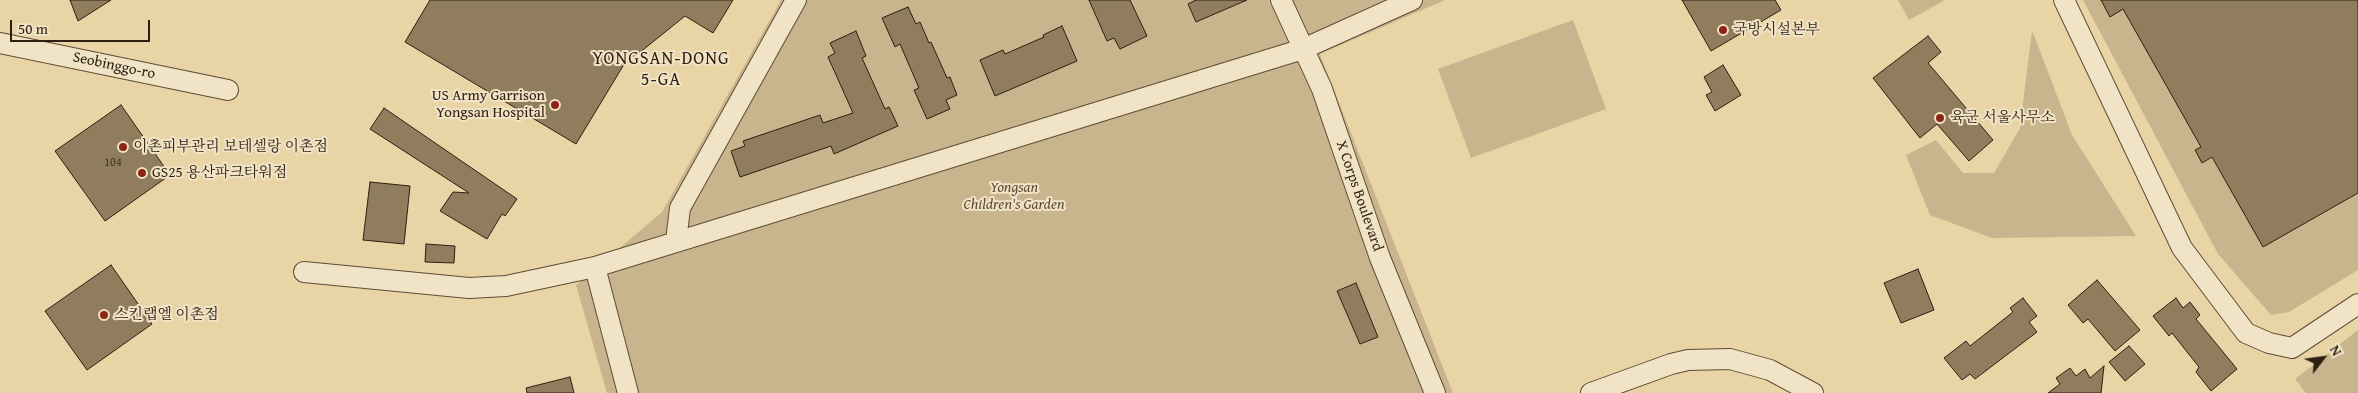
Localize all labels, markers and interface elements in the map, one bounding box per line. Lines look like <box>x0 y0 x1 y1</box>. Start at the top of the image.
scale bar <box>12 10 152 42</box>
text: 50 m <box>18 18 48 39</box>
place label: 국방시설본부 <box>1733 21 1820 39</box>
marker: 국방시설본부 <box>1717 24 1729 36</box>
street label: Seobinggo-ro <box>71 48 157 84</box>
district label: YONGSAN-DONG 5-GA <box>591 48 731 90</box>
place label: US Army Garrison Yongsan Hospital <box>432 87 545 122</box>
marker: US Army Garrison Yongsan Hospital <box>549 99 561 111</box>
place label: 육군 서울사무소 <box>1950 109 2055 127</box>
marker: 육군 서울사무소 <box>1934 112 1946 124</box>
place label: 이촌피부관리 보테셀랑 이촌점 <box>133 138 328 156</box>
street label: X Corps Boulevard <box>1332 138 1386 254</box>
marker: 이촌피부관리 보테셀랑 이촌점 <box>117 141 129 153</box>
house number: 104 <box>104 156 122 170</box>
place label: GS25 용산파크타워점 <box>152 164 287 182</box>
marker: GS25 용산파크타워점 <box>136 167 148 179</box>
park label: Yongsan Children's Garden <box>963 179 1065 214</box>
place label: 스킨랩엘 이촌점 <box>114 306 219 324</box>
marker: 스킨랩엘 이촌점 <box>98 309 110 321</box>
north arrow <box>2298 333 2348 383</box>
text: N <box>2325 341 2347 360</box>

